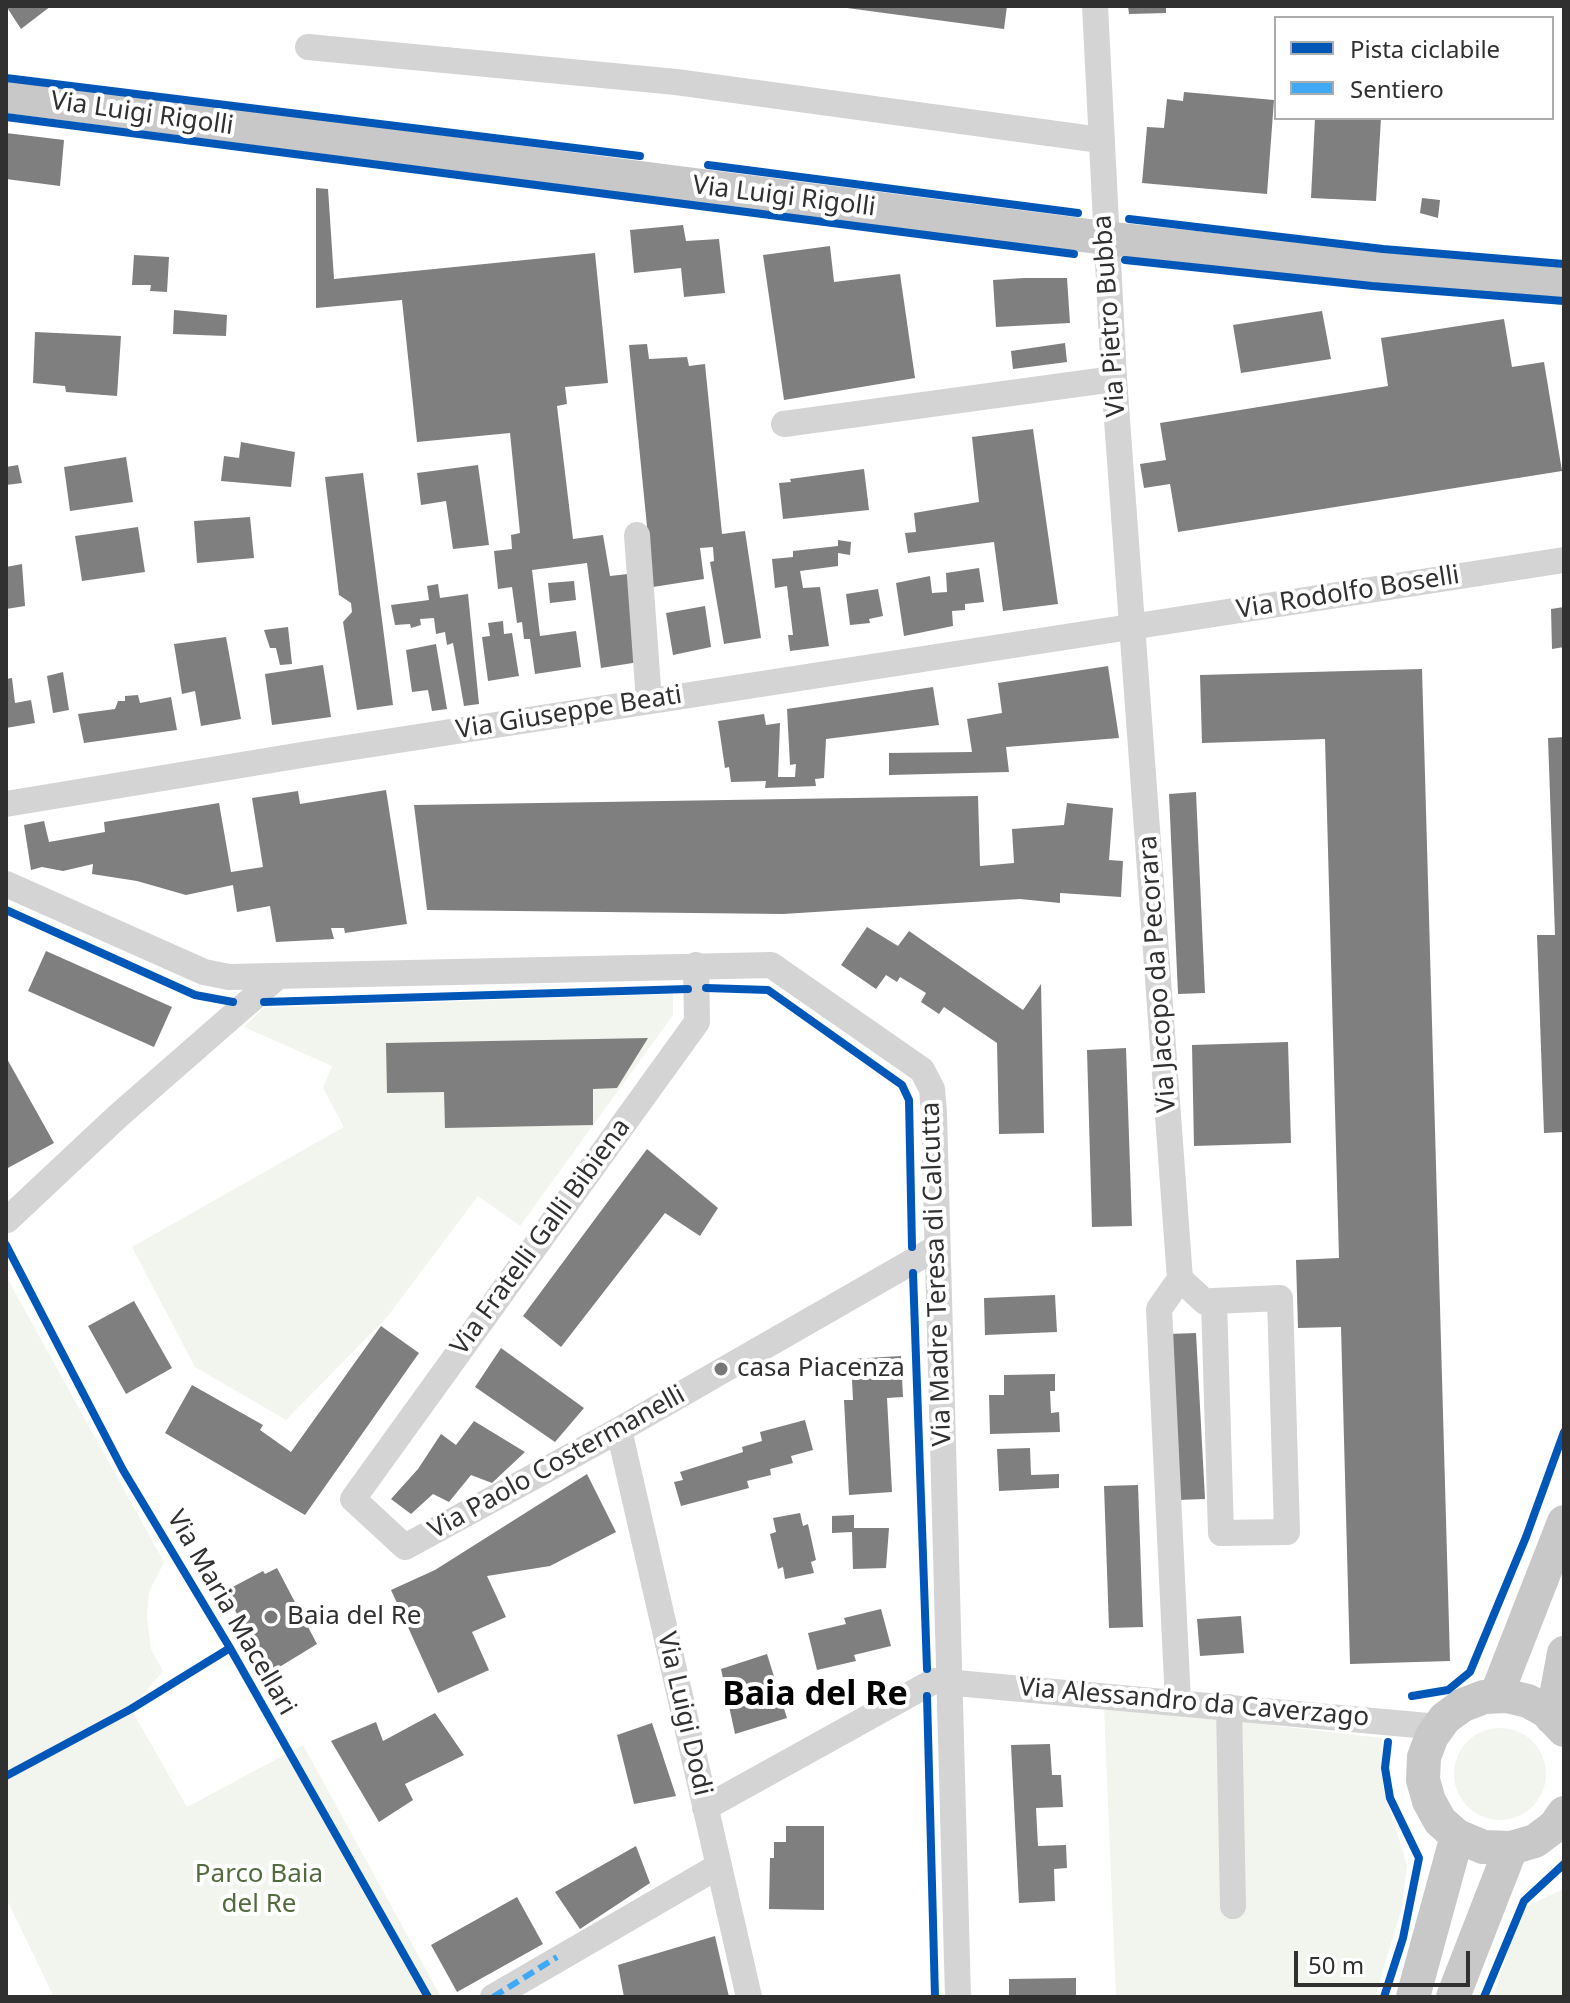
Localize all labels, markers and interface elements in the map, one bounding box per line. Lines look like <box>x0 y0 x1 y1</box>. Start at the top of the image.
legend <box>1274 16 1554 120</box>
text: Pista ciclabile <box>1350 32 1500 65</box>
text: Sentiero <box>1350 72 1444 105</box>
street label: Via Luigi Rigolli <box>49 86 235 142</box>
street label: Via Luigi Rigolli <box>691 170 877 224</box>
street label: Via Pietro Bubba <box>1087 214 1133 418</box>
street label: Via Rodolfo Boselli <box>1234 560 1462 626</box>
street label: Via Giuseppe Beati <box>454 680 684 746</box>
street label: Via Jacopo da Pecorara <box>1133 834 1183 1114</box>
street label: Via Madre Teresa di Calcutta <box>915 1101 959 1447</box>
street label: Via Fratelli Galli Bibiena <box>445 1113 637 1361</box>
place label: casa Piacenza <box>737 1353 905 1385</box>
marker: casa Piacenza <box>712 1360 730 1378</box>
street label: Via Paolo Costermanelli <box>423 1380 691 1546</box>
street label: Via Maria Macellari <box>160 1505 302 1721</box>
place label: Baia del Re <box>287 1601 421 1633</box>
marker: Baia del Re <box>262 1608 280 1626</box>
street label: Via Luigi Dodi <box>650 1629 718 1799</box>
street label: Via Alessandro da Caverzago <box>1018 1672 1370 1734</box>
district label: Baia del Re <box>722 1675 908 1715</box>
park label: Parco Baia del Re <box>195 1859 323 1920</box>
scale bar <box>1298 1935 1474 1985</box>
text: 50 m <box>1308 1948 1364 1981</box>

